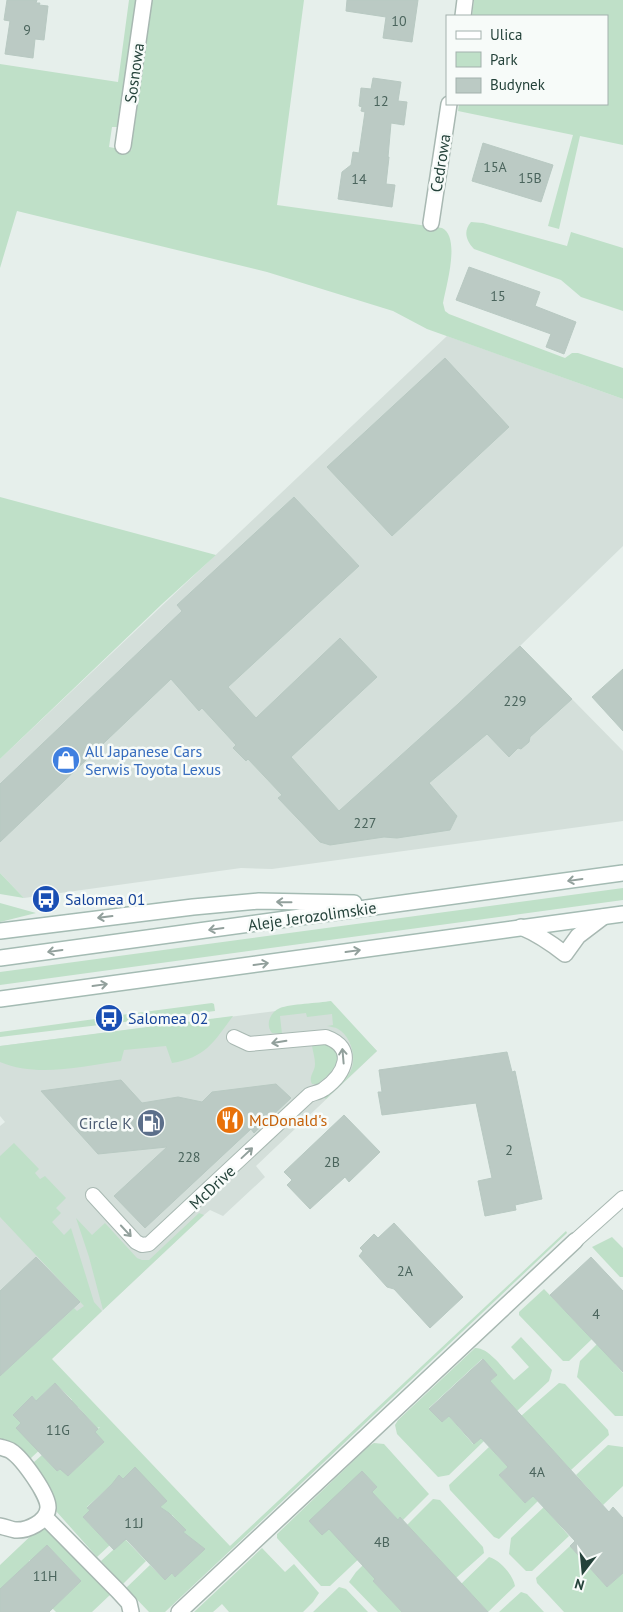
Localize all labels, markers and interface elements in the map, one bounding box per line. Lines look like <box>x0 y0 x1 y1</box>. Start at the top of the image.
house number: 10 <box>391 12 407 30</box>
legend <box>446 15 608 105</box>
house number: 9 <box>23 21 31 39</box>
text: Ulica <box>490 25 522 44</box>
street label: Sosnowa <box>120 42 148 104</box>
text: Park <box>490 50 518 69</box>
text: Budynek <box>490 75 546 94</box>
house number: 12 <box>373 92 389 110</box>
street label: Cedrowa <box>426 132 454 194</box>
house number: 15A <box>483 158 508 176</box>
house number: 15B <box>518 169 542 187</box>
house number: 14 <box>351 170 367 188</box>
house number: 15 <box>490 287 506 305</box>
house number: 229 <box>504 692 526 710</box>
place label: All Japanese Cars Serwis Toyota Lexus <box>85 741 221 779</box>
shop icon: All Japanese Cars Serwis Toyota Lexus <box>51 745 81 775</box>
house number: 227 <box>354 814 376 832</box>
one-way arrow <box>567 875 583 885</box>
bus stop icon: Salomea 01 <box>31 884 61 914</box>
place label: Salomea 01 <box>65 889 145 909</box>
street label: Aleje Jerozolimskie <box>246 897 378 935</box>
one-way arrow <box>276 897 292 907</box>
one-way arrow <box>97 912 113 922</box>
one-way arrow <box>208 924 224 934</box>
one-way arrow <box>47 946 63 956</box>
one-way arrow <box>344 946 360 956</box>
one-way arrow <box>253 959 269 969</box>
one-way arrow <box>92 980 108 990</box>
bus stop icon: Salomea 02 <box>94 1003 124 1033</box>
place label: Salomea 02 <box>128 1008 208 1028</box>
one-way arrow <box>271 1037 287 1047</box>
one-way arrow <box>338 1048 348 1064</box>
restaurant icon: McDonald's <box>215 1105 245 1135</box>
fuel station icon: Circle K <box>136 1108 166 1138</box>
place label: McDonald's <box>249 1110 327 1130</box>
place label: Circle K <box>79 1113 132 1133</box>
house number: 2 <box>505 1141 513 1159</box>
one-way arrow <box>241 1147 254 1159</box>
house number: 228 <box>178 1148 200 1166</box>
house number: 2B <box>324 1153 340 1171</box>
street label: McDrive <box>185 1161 239 1213</box>
one-way arrow <box>120 1224 132 1237</box>
house number: 2A <box>397 1262 414 1280</box>
house number: 4 <box>592 1305 600 1323</box>
house number: 11G <box>46 1421 70 1439</box>
house number: 4A <box>529 1463 546 1481</box>
house number: 11J <box>124 1514 144 1532</box>
house number: 4B <box>374 1533 390 1551</box>
north arrow <box>558 1547 608 1597</box>
house number: 11H <box>33 1567 57 1585</box>
text: N <box>573 1575 586 1594</box>

